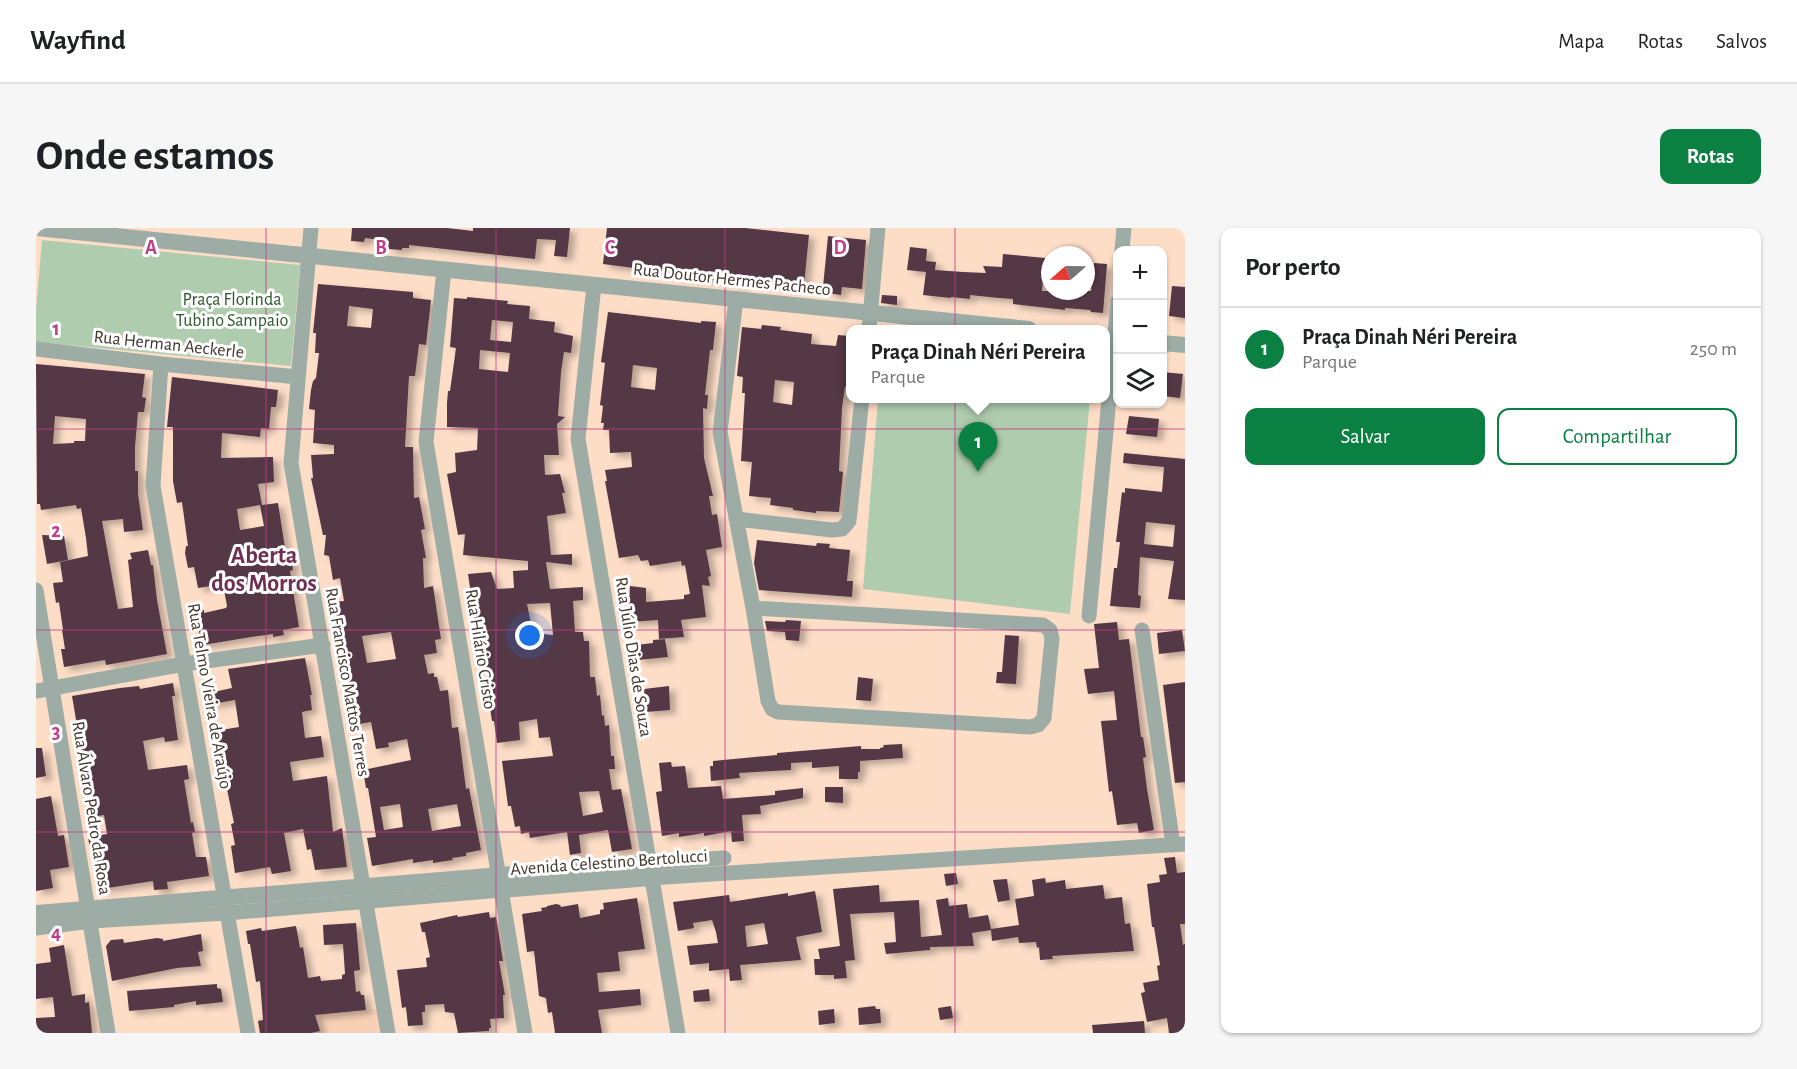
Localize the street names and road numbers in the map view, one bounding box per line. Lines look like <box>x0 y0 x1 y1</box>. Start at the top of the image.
street label: Rua Doutor Hermes Pacheco <box>632 261 832 299</box>
street label: Rua Herman Aeckerle <box>93 328 245 362</box>
street label: Rua Júlio Dias de Souza <box>611 576 655 738</box>
street label: Rua Francisco Mattos Terres <box>322 586 373 778</box>
street label: Rua Hilário Cristo <box>462 588 498 711</box>
street label: Rua Telmo Vieira de Araújo <box>184 602 234 791</box>
street label: Rua Álvaro Pedro da Rosa <box>68 720 117 896</box>
street label: Avenida Celestino Bertolucci <box>510 847 708 879</box>

